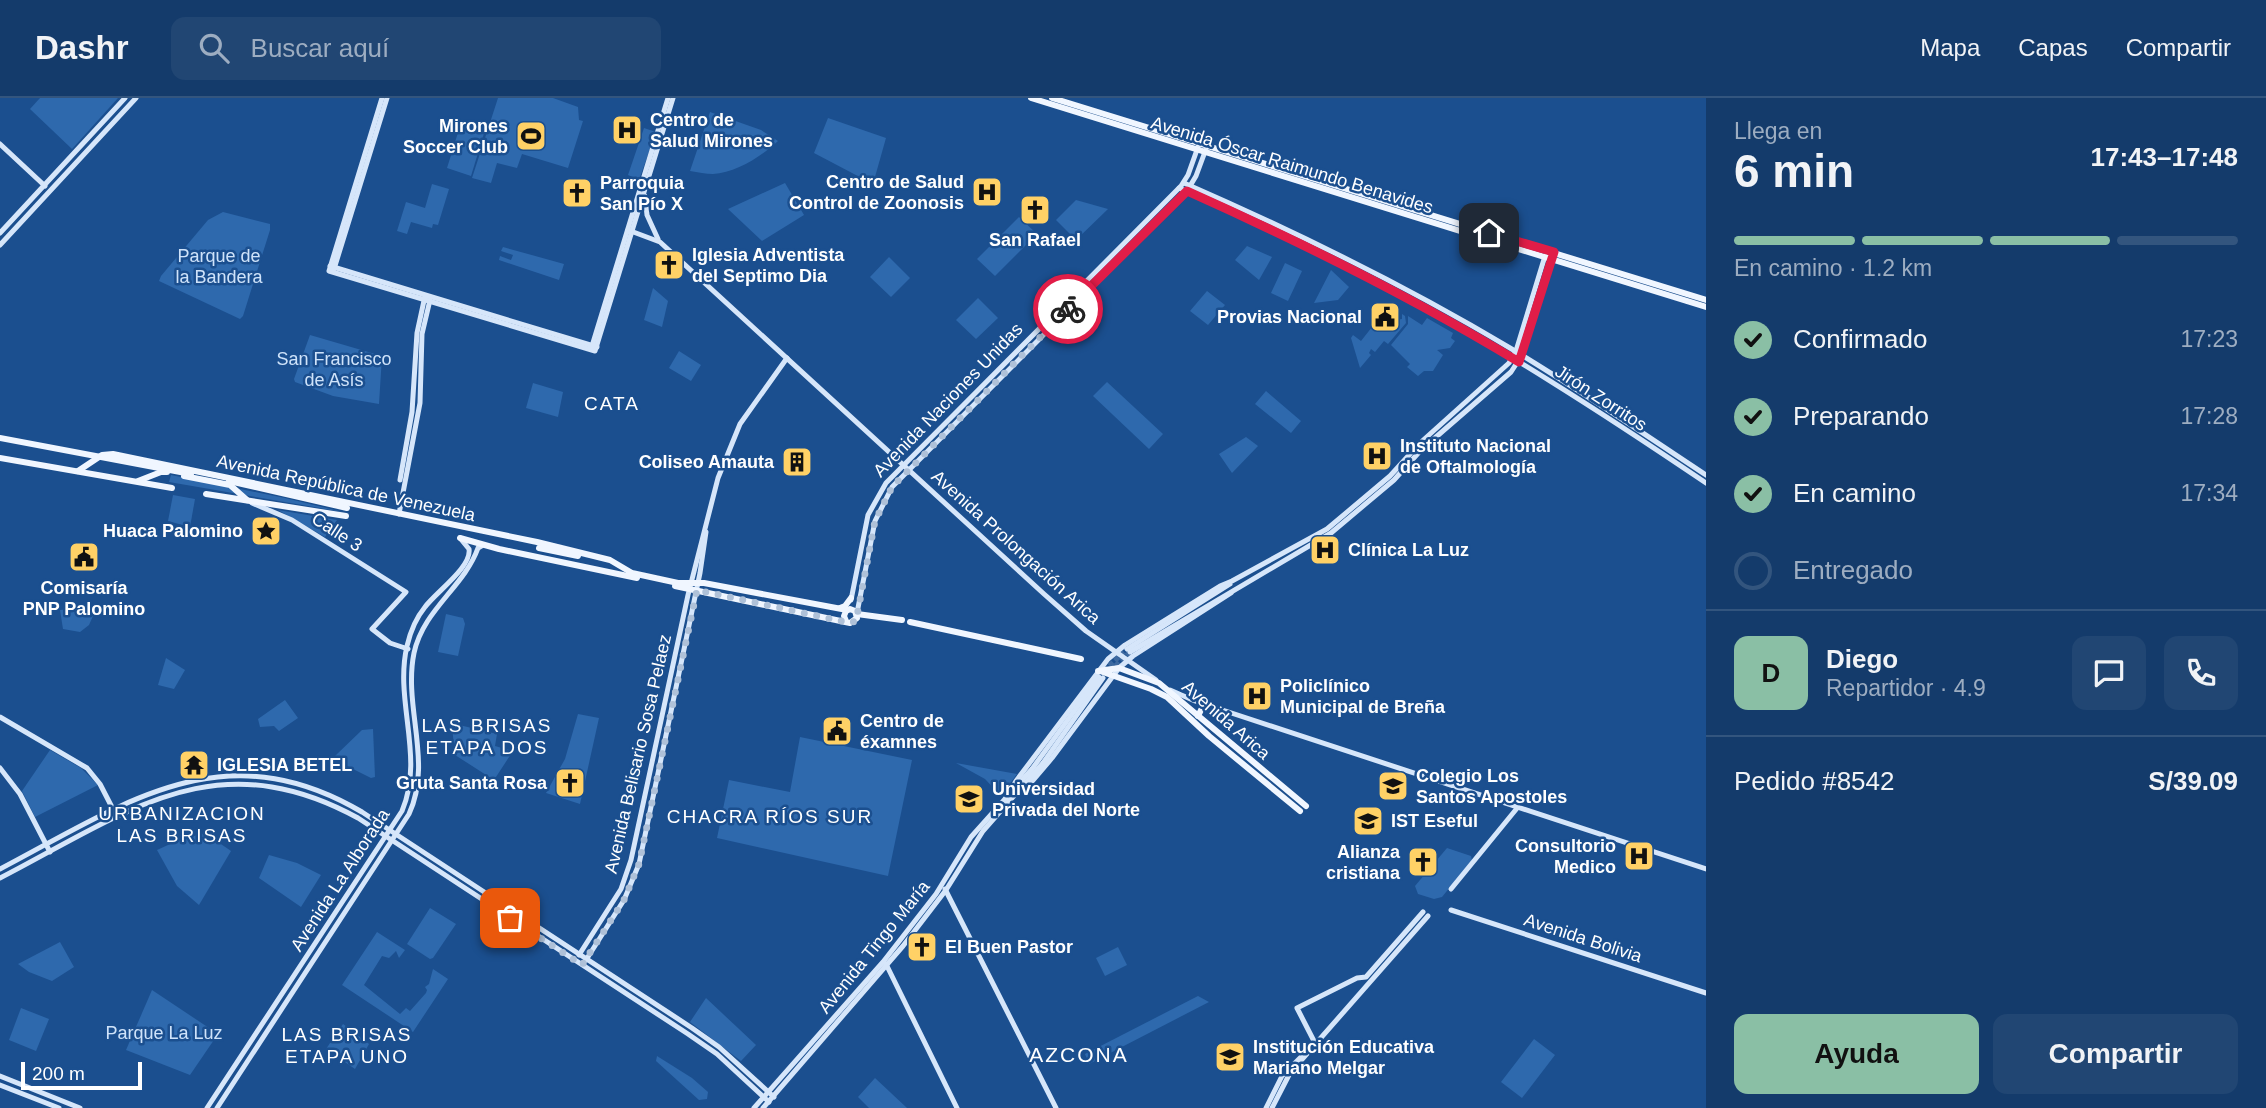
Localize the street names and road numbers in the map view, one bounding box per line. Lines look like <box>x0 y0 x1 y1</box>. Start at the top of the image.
street label: Avenida Óscar Raimundo Benavides <box>1149 112 1436 218</box>
street label: Avenida Naciones Unidas <box>869 319 1027 481</box>
street label: Jirón Zorritos <box>1552 361 1650 435</box>
street label: Avenida República de Venezuela <box>215 451 478 525</box>
street label: Avenida Prolongación Arica <box>928 466 1105 629</box>
street label: Calle 3 <box>308 508 366 556</box>
street label: Avenida Belisario Sosa Pelaez <box>601 632 675 876</box>
street label: Avenida Arica <box>1178 676 1275 764</box>
street label: Avenida La Alborada <box>286 804 394 955</box>
street label: Avenida Tingo María <box>814 876 934 1017</box>
street label: Avenida Bolivia <box>1522 910 1645 967</box>

